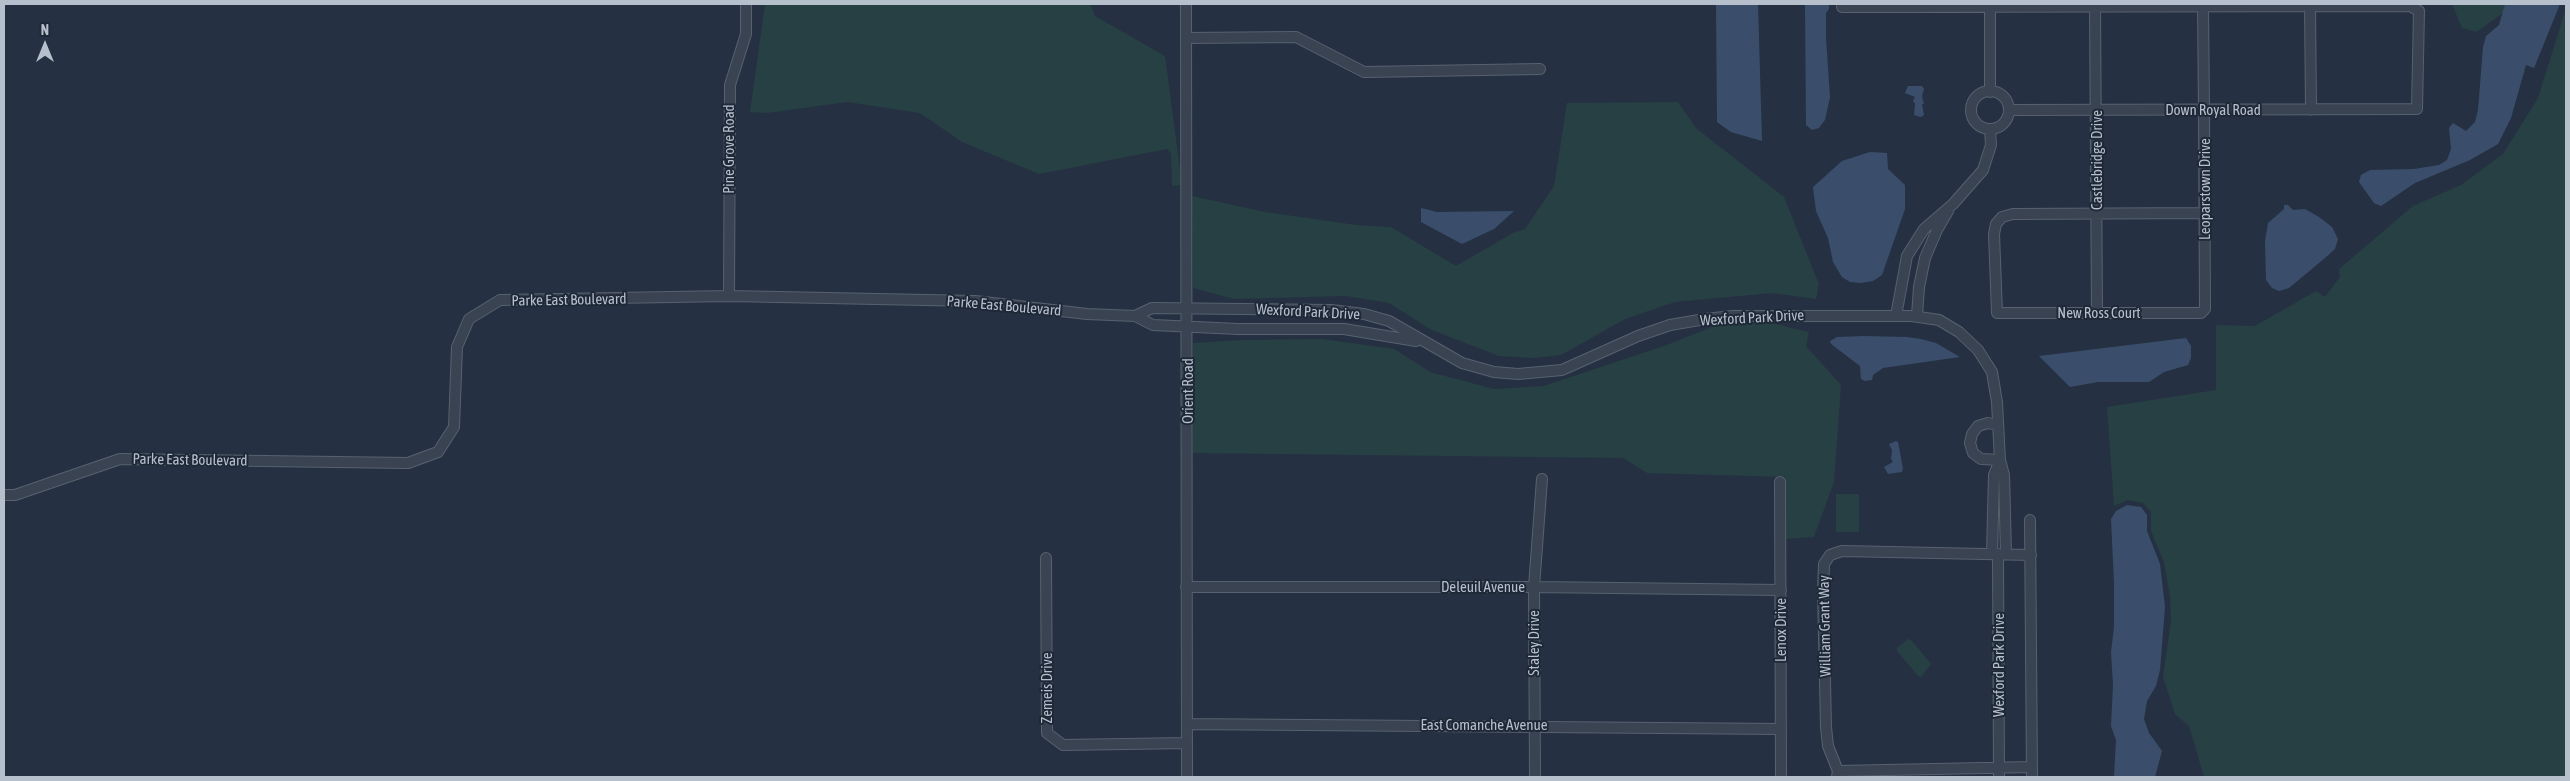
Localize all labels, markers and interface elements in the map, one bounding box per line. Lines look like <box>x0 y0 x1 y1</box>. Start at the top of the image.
north arrow <box>20 20 70 70</box>
text: N <box>41 22 49 38</box>
street label: Down Royal Road <box>2165 101 2261 119</box>
street label: Pine Grove Road <box>720 104 738 194</box>
street label: Castlebridge Drive <box>2088 110 2106 210</box>
street label: Leoparstown Drive <box>2196 138 2214 240</box>
street label: Parke East Boulevard <box>511 290 627 310</box>
street label: Parke East Boulevard <box>946 292 1062 320</box>
street label: Wexford Park Drive <box>1256 300 1360 324</box>
street label: New Ross Court <box>2057 304 2141 322</box>
street label: Wexford Park Drive <box>1700 306 1804 330</box>
street label: Orient Road <box>1179 358 1197 424</box>
street label: Parke East Boulevard <box>132 450 248 470</box>
street label: William Grant Way <box>1815 575 1835 677</box>
street label: Deleuil Avenue <box>1441 578 1525 596</box>
street label: Lenox Drive <box>1772 598 1790 662</box>
street label: Staley Drive <box>1525 610 1543 676</box>
street label: Wexford Park Drive <box>1990 613 2008 717</box>
street label: Zemeis Drive <box>1038 652 1056 724</box>
street label: East Comanche Avenue <box>1420 716 1548 734</box>

